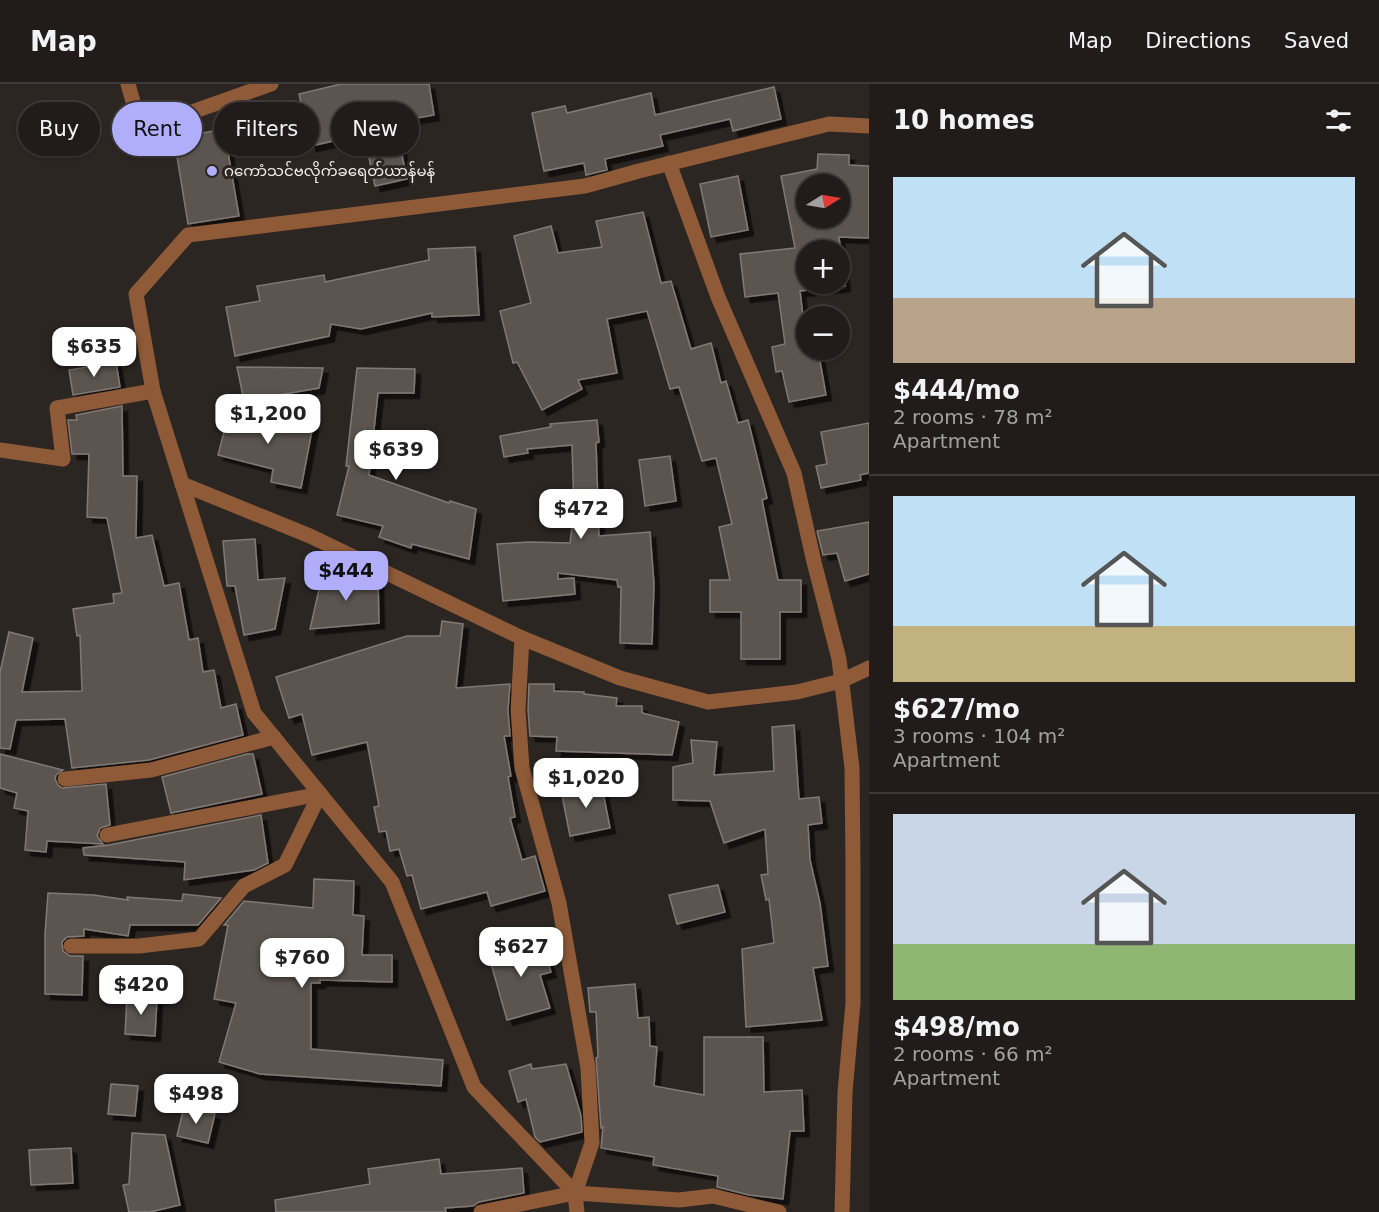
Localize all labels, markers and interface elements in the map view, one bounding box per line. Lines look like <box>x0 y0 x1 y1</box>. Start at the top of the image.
text: Map <box>30 25 97 58</box>
text: Map <box>1068 29 1112 53</box>
text: Directions <box>1145 29 1251 53</box>
text: Saved <box>1284 29 1349 53</box>
chip: Buy <box>18 102 100 156</box>
chip: Rent <box>112 102 202 156</box>
chip: Filters <box>214 102 319 156</box>
chip: New <box>331 102 419 156</box>
icon: filters <box>1322 104 1355 137</box>
text: 10 homes <box>893 105 1035 135</box>
place label: ဂကောံသင်ဗလိုက်ခရေတ်ယာန်မန် <box>224 161 436 183</box>
marker: ဂကောံသင်ဗလိုက်ခရေတ်ယာန်မန် <box>205 164 219 178</box>
north arrow <box>796 174 850 228</box>
map controls <box>796 174 850 360</box>
icon: home <box>1070 216 1178 324</box>
button: + <box>796 240 850 294</box>
button: − <box>796 306 850 360</box>
pin: $635 <box>58 327 130 378</box>
text: $635 <box>66 334 122 358</box>
text: $444/mo <box>893 375 1020 405</box>
pin: $1,200 <box>219 394 317 445</box>
text: $1,200 <box>229 401 307 425</box>
text: 2 rooms · 78 m² <box>893 405 1053 429</box>
text: Apartment <box>893 429 1000 453</box>
pin: $639 <box>360 430 432 481</box>
text: $639 <box>368 437 424 461</box>
pin: $472 <box>545 489 617 540</box>
text: $472 <box>553 496 609 520</box>
icon: home <box>1070 535 1178 643</box>
pin: $444 <box>310 551 382 602</box>
text: $444 <box>318 558 374 582</box>
text: $627/mo <box>893 694 1020 724</box>
text: 3 rooms · 104 m² <box>893 724 1065 748</box>
text: Apartment <box>893 748 1000 772</box>
pin: $1,020 <box>537 758 635 809</box>
text: $1,020 <box>547 765 625 789</box>
icon: home <box>1070 853 1178 961</box>
pin: $627 <box>485 927 557 978</box>
text: $627 <box>493 934 549 958</box>
pin: $760 <box>266 938 338 989</box>
text: $760 <box>274 945 330 969</box>
pin: $420 <box>105 965 177 1016</box>
text: $420 <box>113 972 169 996</box>
text: $498/mo <box>893 1012 1020 1042</box>
text: 2 rooms · 66 m² <box>893 1042 1053 1066</box>
text: Apartment <box>893 1066 1000 1090</box>
pin: $498 <box>160 1074 232 1125</box>
text: $498 <box>168 1081 224 1105</box>

